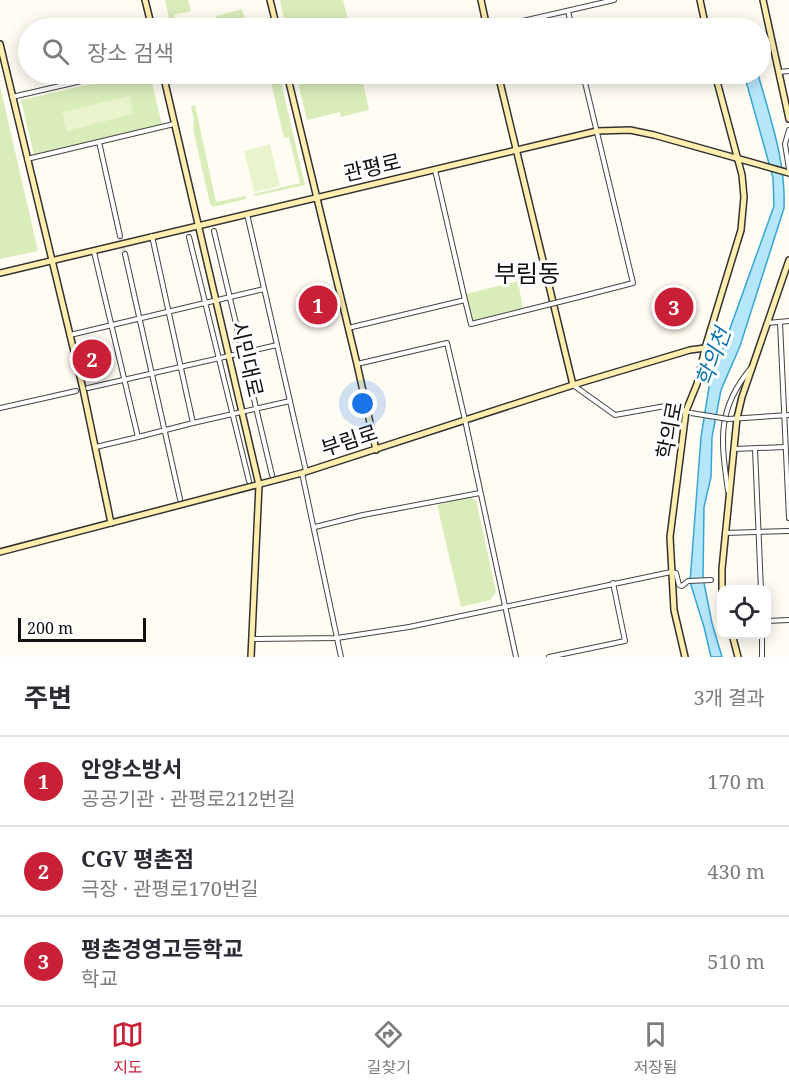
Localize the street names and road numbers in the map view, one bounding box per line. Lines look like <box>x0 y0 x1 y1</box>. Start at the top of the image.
street label: 관평로 <box>341 147 403 187</box>
street label: 시민대로 <box>226 318 270 400</box>
street label: 학의로 <box>650 399 688 461</box>
street label: 부림로 <box>317 418 381 462</box>

